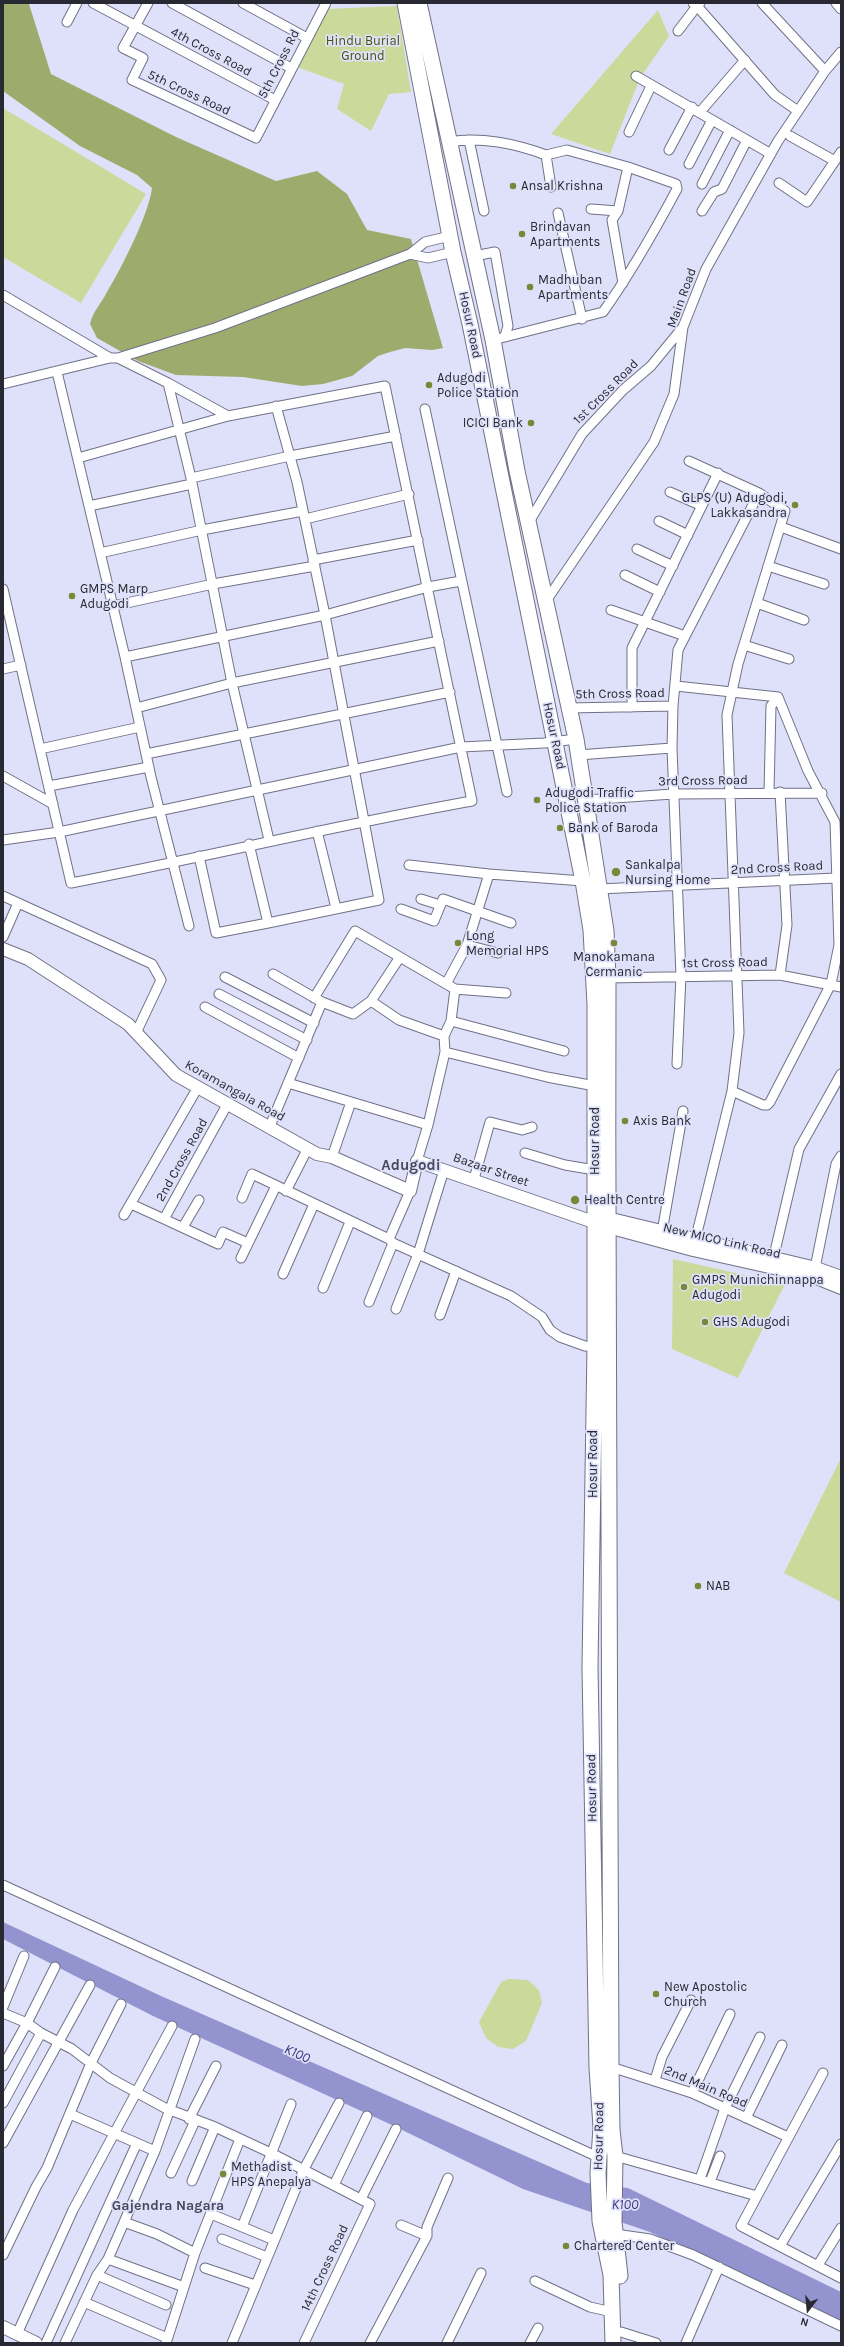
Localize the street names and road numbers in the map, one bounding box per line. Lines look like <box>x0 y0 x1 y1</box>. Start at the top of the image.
street label: 4th Cross Road <box>168 24 254 80</box>
street label: 5th Cross Rd <box>255 27 303 101</box>
street label: 5th Cross Road <box>145 67 233 119</box>
street label: Main Road <box>664 266 700 330</box>
street label: Hosur Road <box>455 290 485 360</box>
street label: 1st Cross Road <box>570 356 642 428</box>
street label: 5th Cross Road <box>575 685 665 703</box>
street label: Hosur Road <box>539 701 569 771</box>
street label: 3rd Cross Road <box>658 772 748 790</box>
street label: 2nd Cross Road <box>730 858 824 878</box>
street label: 1st Cross Road <box>682 954 768 972</box>
street label: Koramangala Road <box>182 1057 288 1125</box>
street label: Hosur Road <box>587 1107 603 1175</box>
street label: 2nd Cross Road <box>153 1116 211 1204</box>
street label: Bazaar Street <box>451 1150 531 1190</box>
street label: New MICO Link Road <box>662 1220 782 1262</box>
street label: Hosur Road <box>585 1430 601 1498</box>
street label: Hosur Road <box>584 1754 600 1822</box>
street label: 2nd Main Road <box>662 2062 750 2112</box>
street label: Hosur Road <box>591 2102 607 2170</box>
street label: 14th Cross Road <box>298 2222 352 2314</box>

